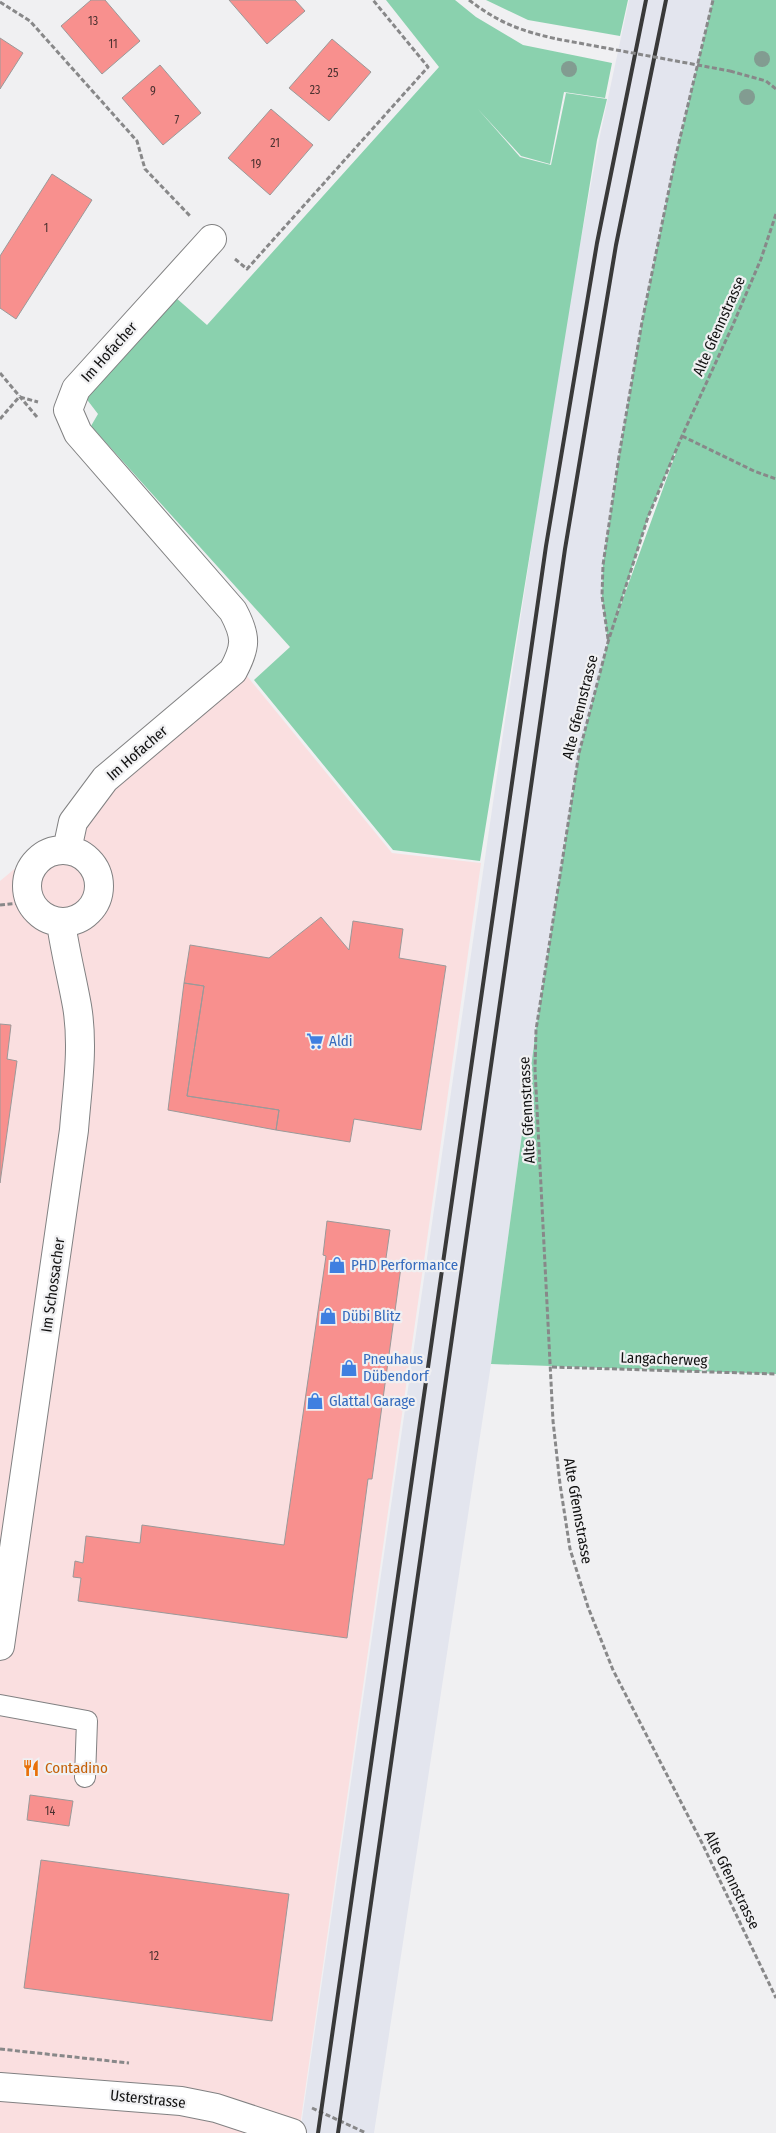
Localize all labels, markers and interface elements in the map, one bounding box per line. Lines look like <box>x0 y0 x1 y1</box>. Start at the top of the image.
house number: 13 <box>88 14 98 28</box>
house number: 11 <box>108 37 118 51</box>
house number: 25 <box>328 66 339 80</box>
house number: 23 <box>310 83 320 97</box>
house number: 9 <box>150 84 156 98</box>
house number: 7 <box>175 113 180 127</box>
house number: 21 <box>270 136 280 150</box>
house number: 19 <box>251 157 261 171</box>
house number: 1 <box>44 221 48 235</box>
street label: Alte Gfennstrasse <box>689 273 749 379</box>
street label: Im Hofacher <box>77 318 141 386</box>
street label: Alte Gfennstrasse <box>558 653 602 761</box>
street label: Im Hofacher <box>103 721 172 784</box>
supermarket icon: Aldi <box>305 1031 325 1051</box>
place label: Aldi <box>329 1032 353 1050</box>
street label: Alte Gfennstrasse <box>515 1056 539 1164</box>
street label: Im Schossacher <box>37 1236 69 1334</box>
shop icon: PHD Performance <box>327 1255 347 1275</box>
place label: PHD Performance <box>351 1256 458 1274</box>
shop icon: Dübi Blitz <box>318 1306 338 1326</box>
place label: Dübi Blitz <box>342 1307 401 1325</box>
street label: Langacherweg <box>620 1348 708 1370</box>
place label: Pneuhaus Dübendorf <box>363 1350 430 1385</box>
shop icon: Pneuhaus Dübendorf <box>339 1358 359 1378</box>
shop icon: Glattal Garage <box>305 1391 325 1411</box>
place label: Glattal Garage <box>329 1392 415 1410</box>
street label: Alte Gfennstrasse <box>560 1457 596 1565</box>
restaurant icon: Contadino <box>21 1758 41 1778</box>
place label: Contadino <box>45 1759 108 1777</box>
house number: 14 <box>45 1804 55 1818</box>
street label: Alte Gfennstrasse <box>700 1828 764 1932</box>
house number: 12 <box>149 1949 159 1963</box>
street label: Usterstrasse <box>109 2086 187 2112</box>

